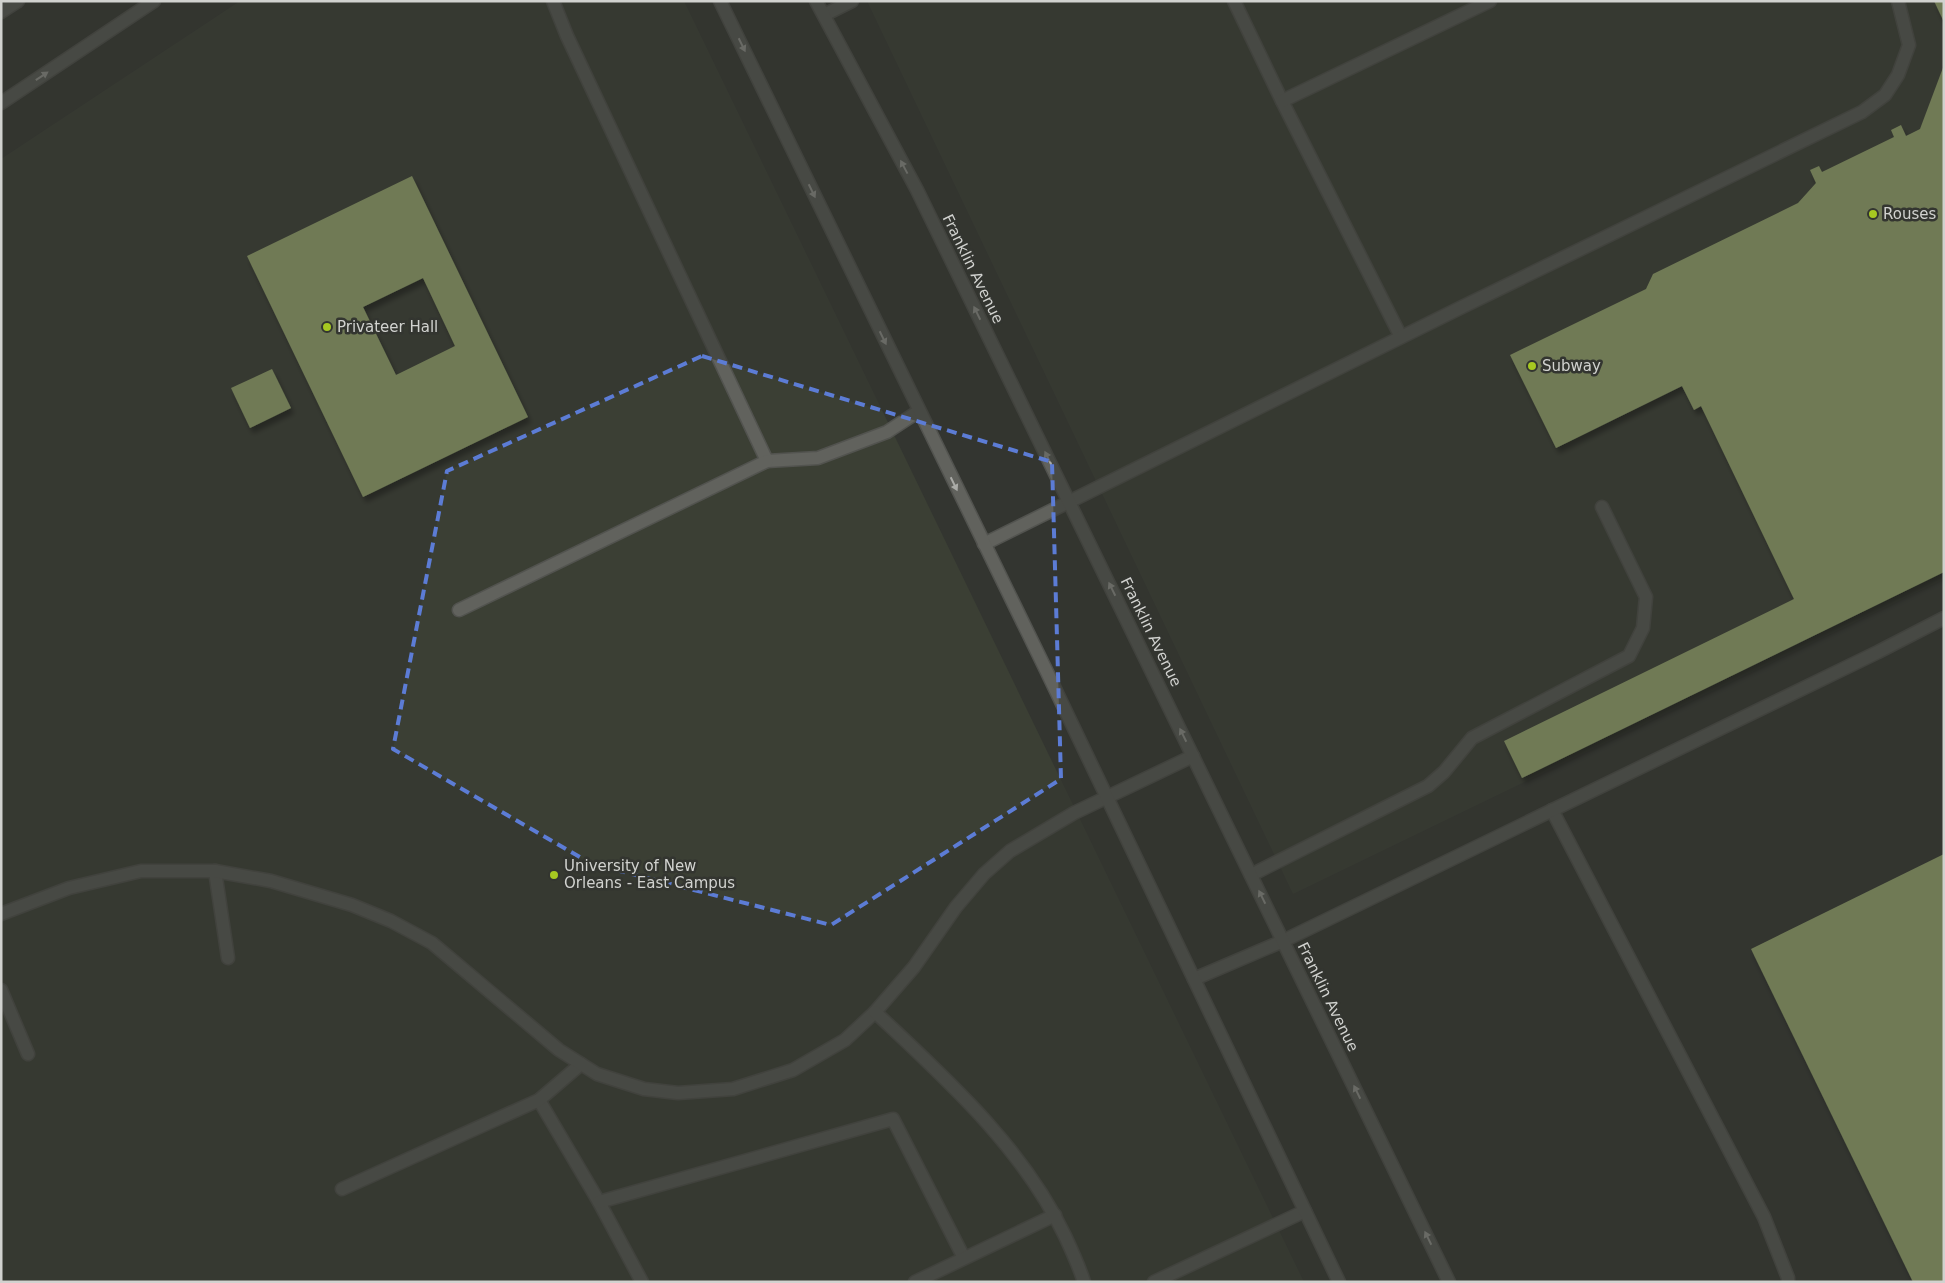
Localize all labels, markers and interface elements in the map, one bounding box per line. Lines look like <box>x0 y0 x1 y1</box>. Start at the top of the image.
one-way arrow <box>738 38 746 52</box>
one-way arrow <box>35 71 49 81</box>
one-way arrow <box>900 160 908 174</box>
one-way arrow <box>808 184 817 199</box>
place label: Rouses <box>1883 205 1936 223</box>
marker: Rouses <box>1867 208 1879 220</box>
street label: Franklin Avenue <box>939 211 1007 327</box>
one-way arrow <box>972 305 981 320</box>
place label: Privateer Hall <box>337 318 438 336</box>
marker: Privateer Hall <box>321 321 333 333</box>
one-way arrow <box>879 331 887 345</box>
place label: Subway <box>1542 357 1601 375</box>
marker: Subway <box>1526 360 1538 372</box>
one-way arrow <box>1044 451 1052 466</box>
one-way arrow <box>950 477 958 491</box>
street label: Franklin Avenue <box>1117 574 1185 690</box>
one-way arrow <box>1108 582 1116 596</box>
one-way arrow <box>1179 728 1187 742</box>
place label: University of New Orleans - East Campus <box>564 857 735 892</box>
marker: University of New Orleans - East Campus <box>548 869 560 881</box>
one-way arrow <box>1258 890 1266 904</box>
street label: Franklin Avenue <box>1294 939 1362 1055</box>
one-way arrow <box>1353 1085 1361 1099</box>
one-way arrow <box>1424 1231 1432 1245</box>

